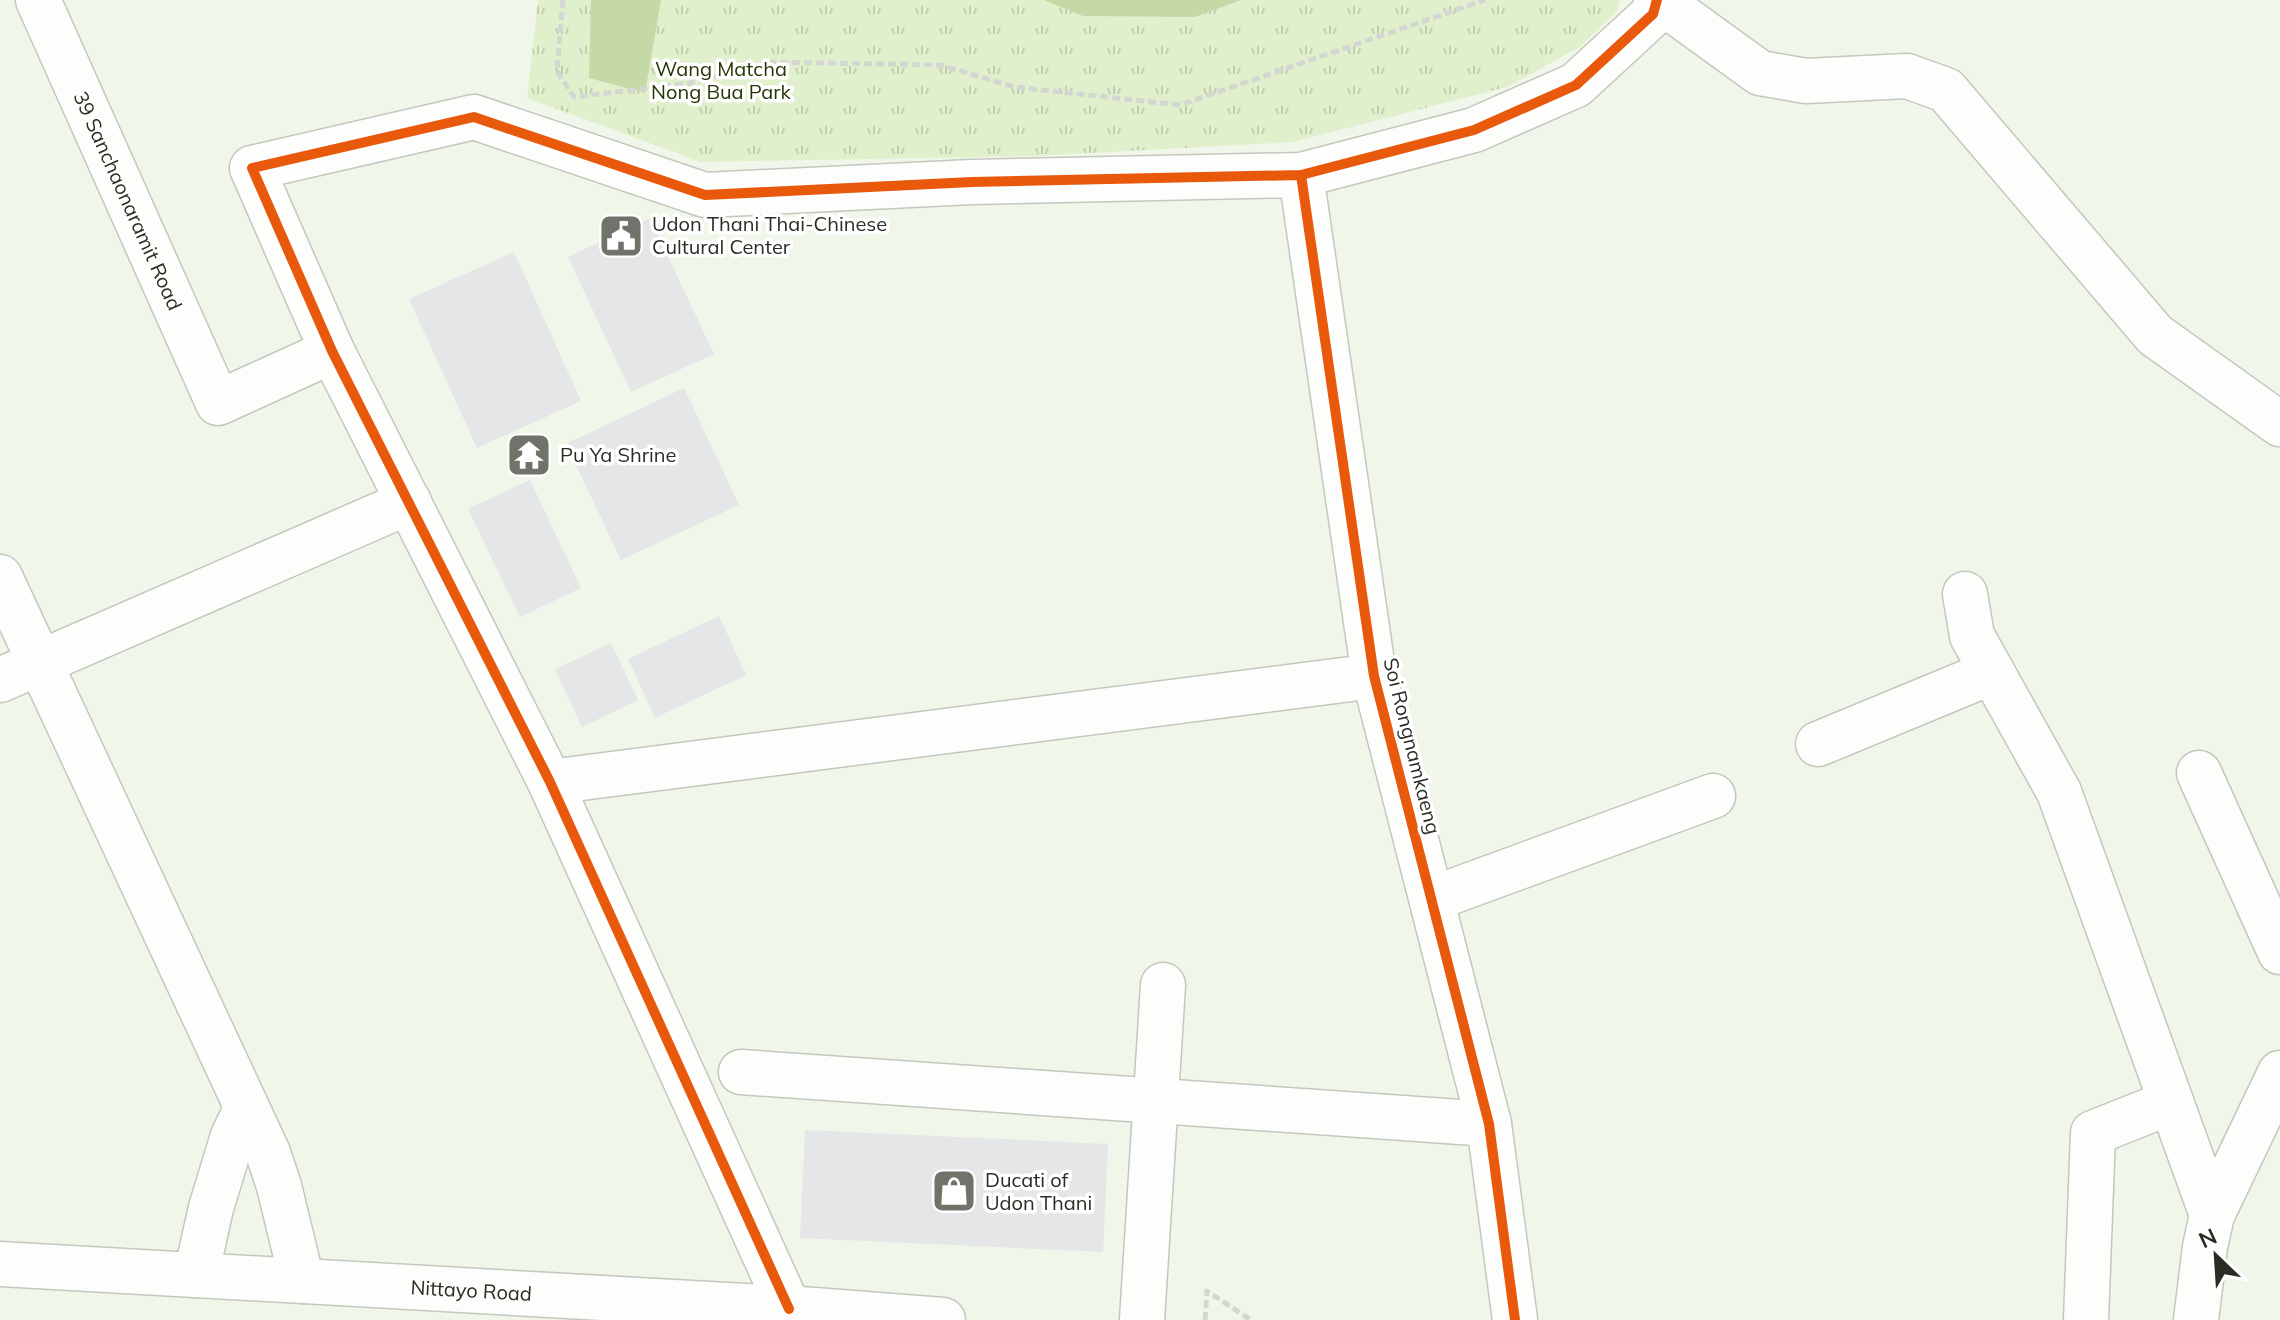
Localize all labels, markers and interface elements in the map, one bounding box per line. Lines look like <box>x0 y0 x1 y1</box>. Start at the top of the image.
park label: Wang Matcha Nong Bua Park <box>651 56 792 104</box>
street label: 39 Sanchaonaramit Road <box>68 87 188 314</box>
place label: Udon Thani Thai-Chinese Cultural Center <box>652 211 887 259</box>
public building icon: Udon Thani Thai-Chinese Cultural Center <box>597 212 645 260</box>
temple icon: Pu Ya Shrine <box>505 431 553 479</box>
place label: Pu Ya Shrine <box>560 442 676 467</box>
street label: Soi Rongnamkaeng <box>1378 655 1446 837</box>
shop icon: Ducati of Udon Thani <box>930 1167 978 1215</box>
place label: Ducati of Udon Thani <box>985 1167 1092 1215</box>
north arrow <box>2176 1216 2256 1296</box>
text: N <box>2194 1222 2221 1254</box>
street label: Nittayo Road <box>410 1274 533 1306</box>

